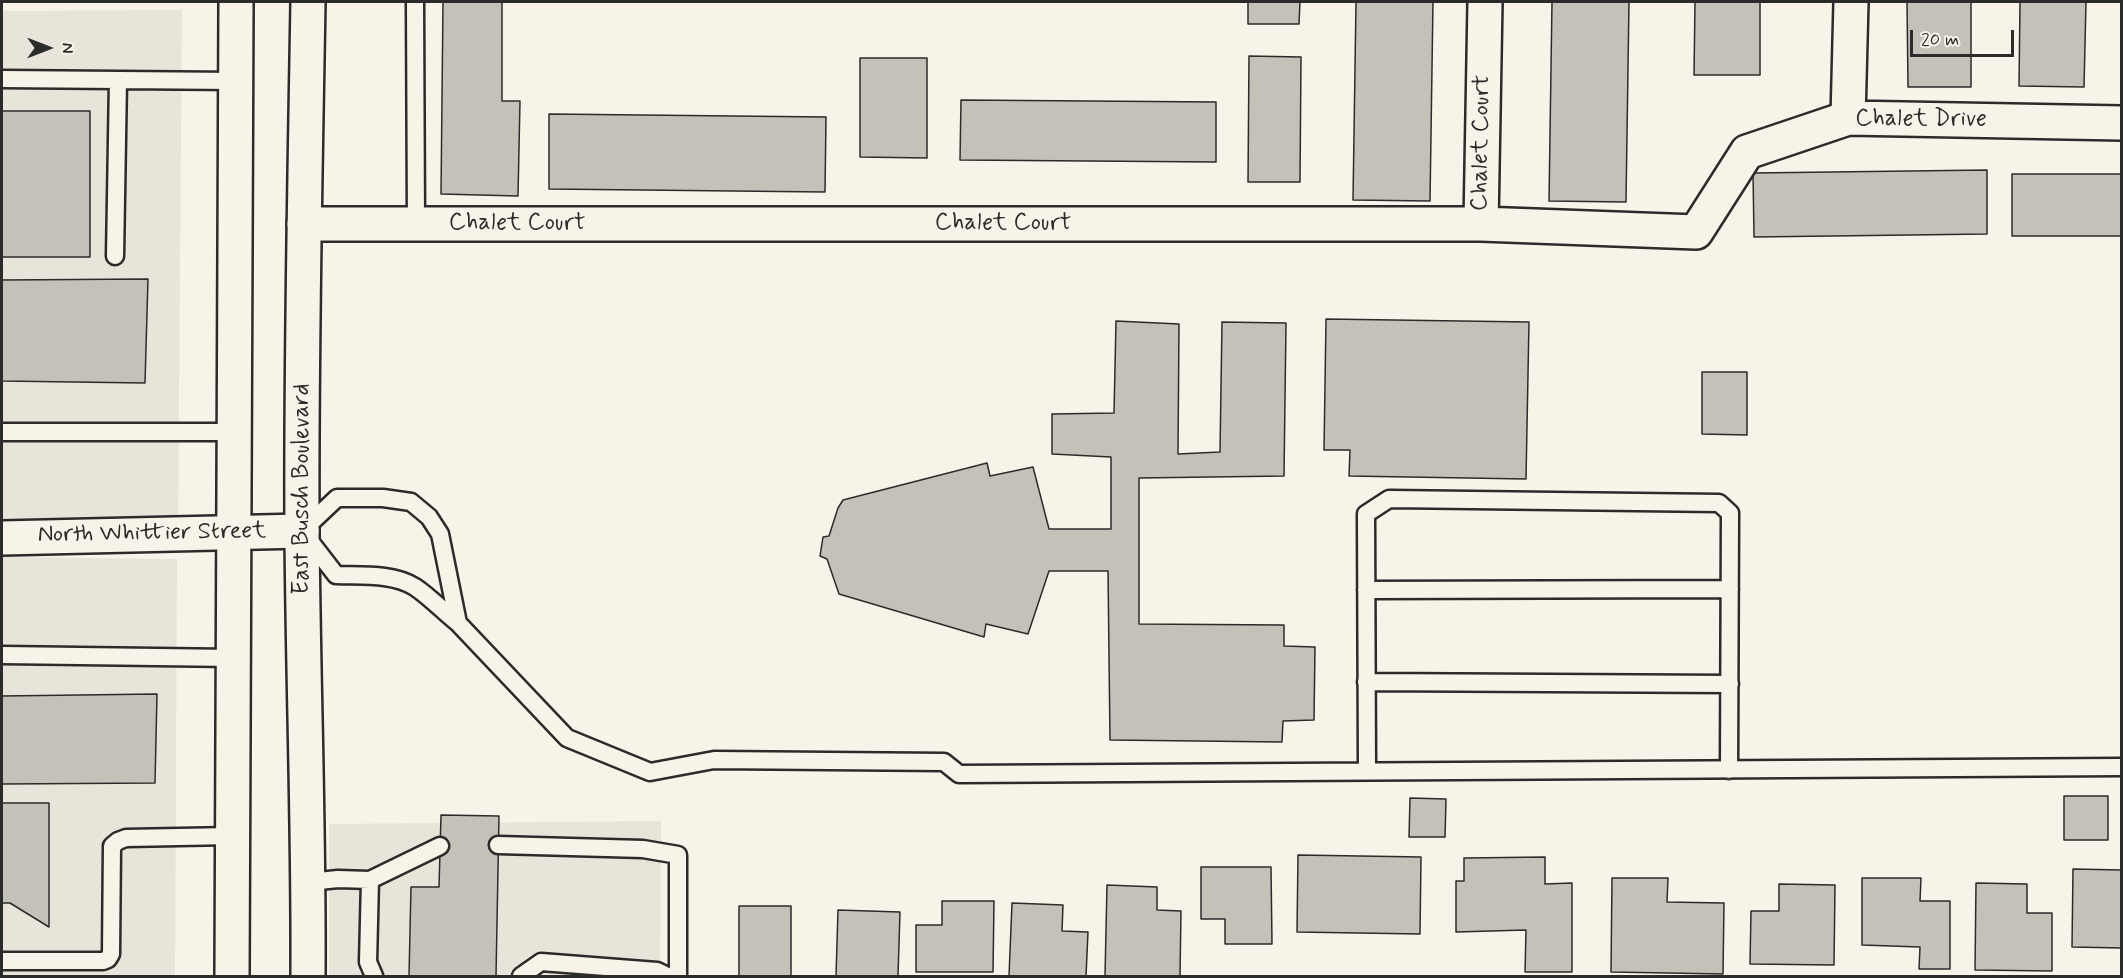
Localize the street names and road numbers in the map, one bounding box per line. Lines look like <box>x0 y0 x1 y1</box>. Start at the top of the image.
street label: Chalet Court <box>1466 75 1498 211</box>
street label: Chalet Drive <box>1855 106 1987 134</box>
street label: Chalet Court <box>449 210 585 238</box>
street label: Chalet Court <box>935 210 1071 238</box>
street label: East Busch Boulevard <box>289 383 317 595</box>
street label: North Whittier Street <box>37 518 267 550</box>

